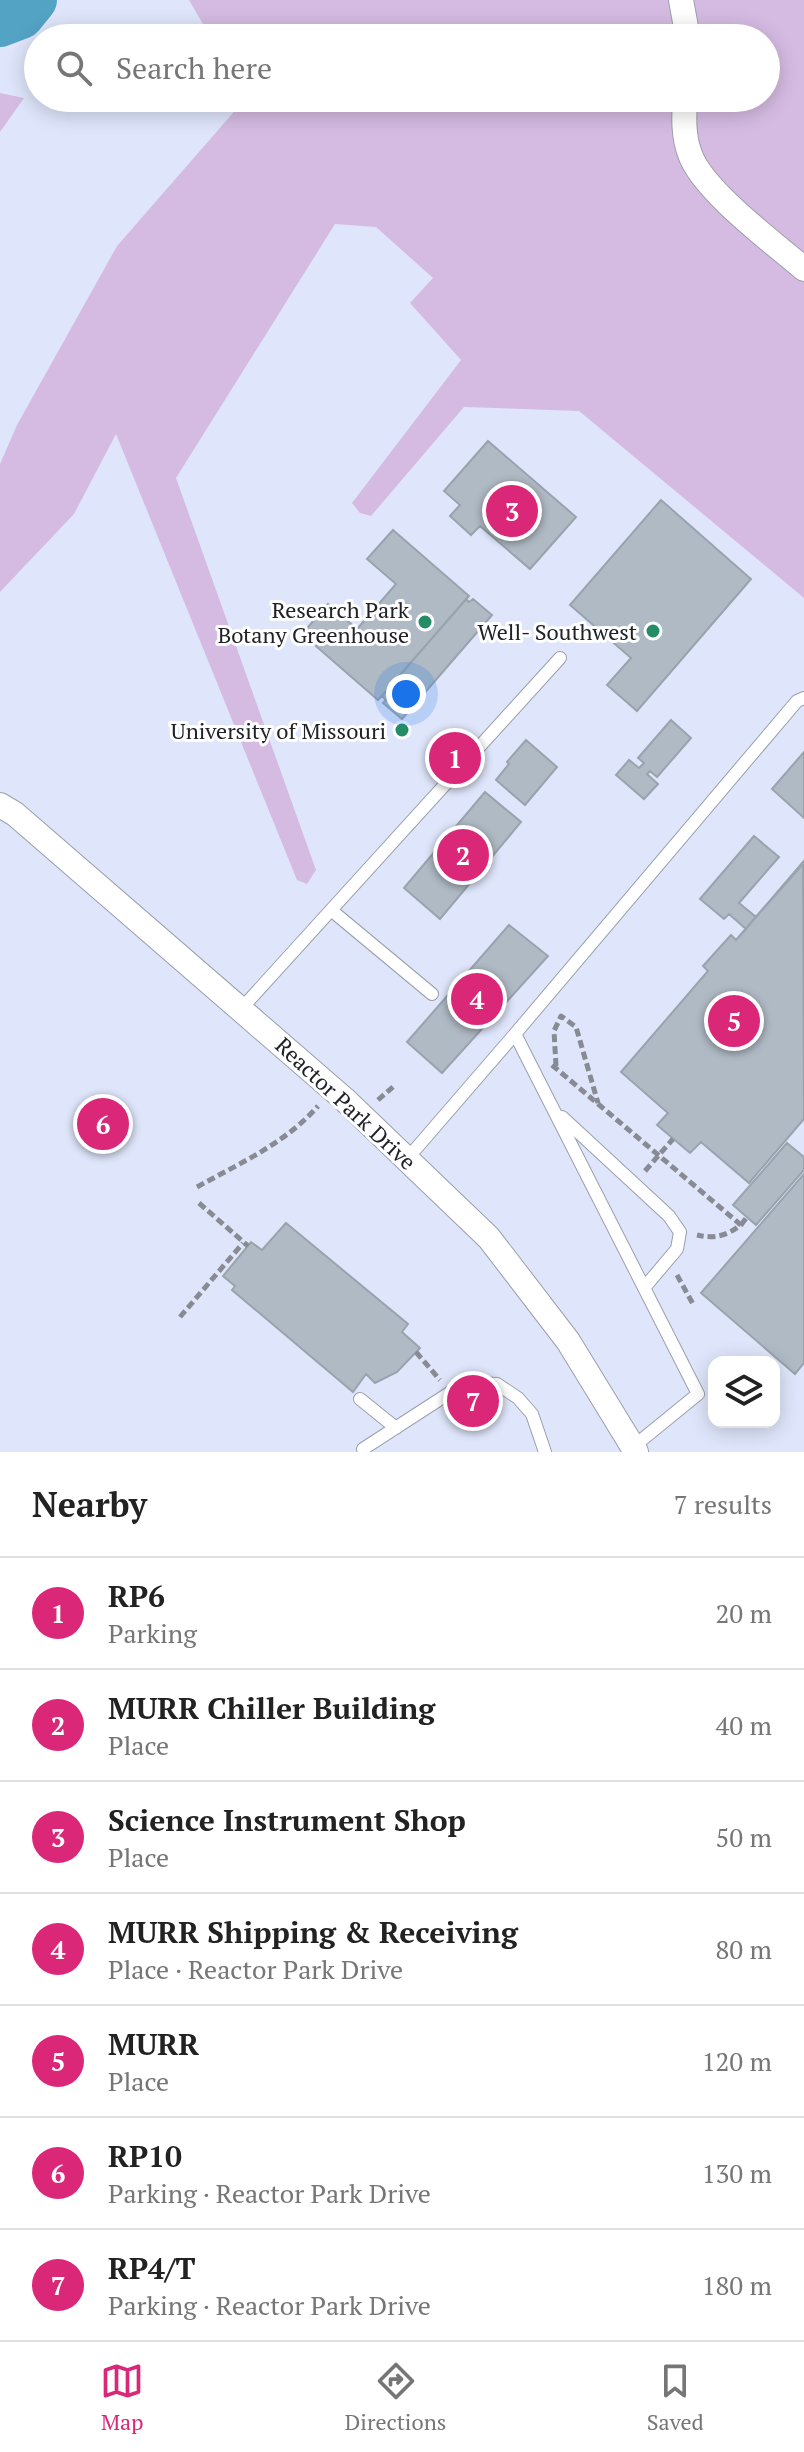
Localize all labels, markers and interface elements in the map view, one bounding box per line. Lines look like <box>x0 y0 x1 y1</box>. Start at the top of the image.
search box <box>24 24 780 112</box>
icon: search <box>52 46 96 90</box>
text: Search here <box>116 48 272 88</box>
pin: 3 <box>486 481 538 541</box>
place label: Research Park Botany Greenhouse <box>218 595 410 649</box>
marker: Research Park Botany Greenhouse <box>416 613 434 631</box>
place label: Well- Southwest <box>478 617 637 646</box>
marker: Well- Southwest <box>644 622 662 640</box>
your location <box>386 674 426 714</box>
place label: University of Missouri <box>171 716 386 745</box>
marker: University of Missouri <box>393 721 411 739</box>
pin: 1 <box>429 728 481 788</box>
pin: 2 <box>437 825 489 885</box>
pin: 4 <box>451 969 503 1029</box>
pin: 5 <box>708 991 760 1051</box>
street label: Reactor Park Drive <box>270 1030 422 1176</box>
pin: 6 <box>77 1094 129 1154</box>
map controls <box>708 1356 780 1428</box>
button: layers <box>708 1356 780 1428</box>
pin: 7 <box>447 1371 499 1431</box>
text: Nearby <box>32 1482 147 1527</box>
text: 7 results <box>674 1487 772 1521</box>
text: RP6 <box>108 1576 165 1616</box>
text: 1 <box>51 1596 65 1630</box>
text: 20 m <box>716 1596 772 1630</box>
text: Parking <box>108 1616 197 1650</box>
text: MURR Chiller Building <box>108 1688 435 1728</box>
text: 2 <box>51 1708 65 1742</box>
text: 40 m <box>716 1708 772 1742</box>
text: Place <box>108 1728 169 1762</box>
text: Science Instrument Shop <box>108 1800 466 1840</box>
text: 3 <box>51 1820 65 1854</box>
text: 50 m <box>716 1820 772 1854</box>
text: Place <box>108 1840 169 1874</box>
text: MURR Shipping & Receiving <box>108 1912 518 1952</box>
text: 4 <box>51 1932 65 1966</box>
text: 80 m <box>716 1932 772 1966</box>
text: Place · Reactor Park Drive <box>108 1952 403 1986</box>
text: MURR <box>108 2024 199 2064</box>
text: 5 <box>51 2044 65 2078</box>
text: 120 m <box>702 2044 772 2078</box>
text: Place <box>108 2064 169 2098</box>
text: RP10 <box>108 2136 182 2176</box>
text: 6 <box>51 2156 65 2190</box>
text: 130 m <box>702 2156 772 2190</box>
text: Parking · Reactor Park Drive <box>108 2176 431 2210</box>
text: RP4/T <box>108 2248 195 2288</box>
text: 7 <box>51 2268 65 2302</box>
text: 180 m <box>702 2268 772 2302</box>
text: Parking · Reactor Park Drive <box>108 2288 431 2322</box>
tab: Map <box>100 2359 144 2436</box>
tab: Directions <box>345 2359 446 2436</box>
tab: Saved <box>647 2359 704 2436</box>

